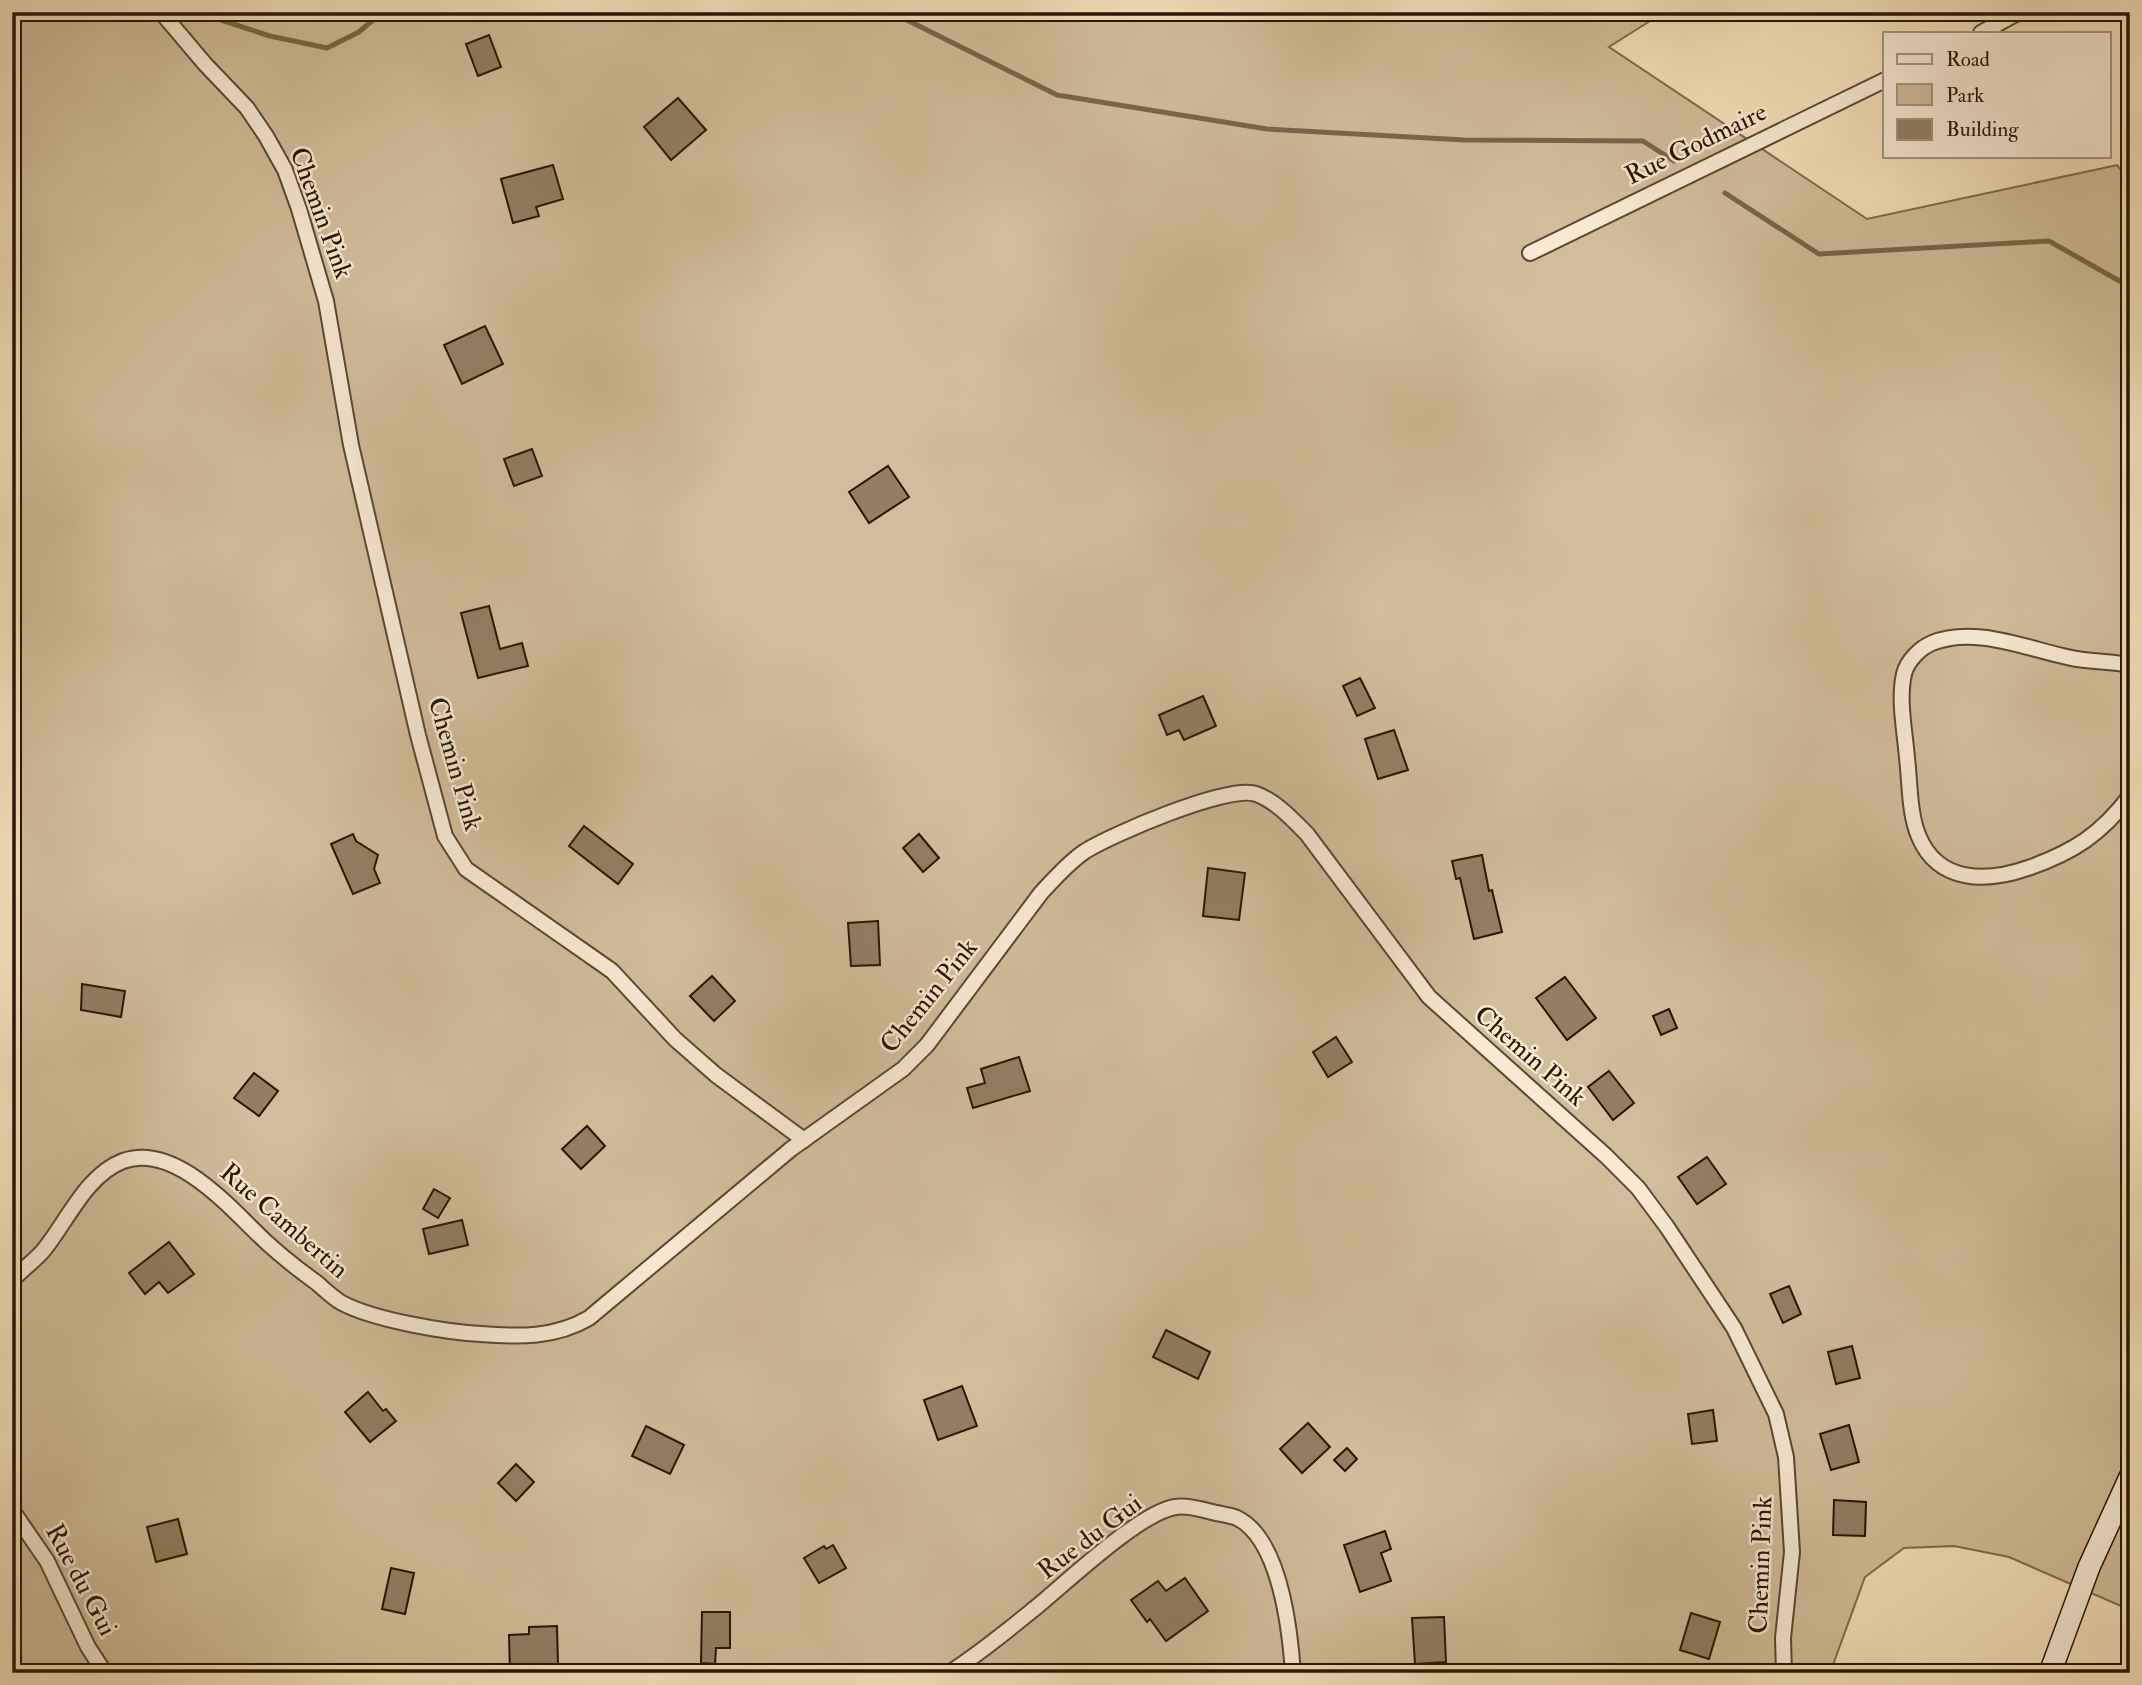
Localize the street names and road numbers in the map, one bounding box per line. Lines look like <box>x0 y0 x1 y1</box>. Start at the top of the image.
street label: Rue Godmaire <box>1620 96 1772 192</box>
street label: Chemin Pink <box>282 143 360 284</box>
street label: Chemin Pink <box>421 694 489 835</box>
street label: Chemin Pink <box>873 932 985 1059</box>
street label: Chemin Pink <box>1468 999 1593 1114</box>
street label: Rue Cambertin <box>213 1156 355 1286</box>
street label: Rue du Gui <box>1032 1487 1148 1587</box>
street label: Chemin Pink <box>1743 1495 1779 1634</box>
street label: Rue du Gui <box>38 1519 124 1641</box>

